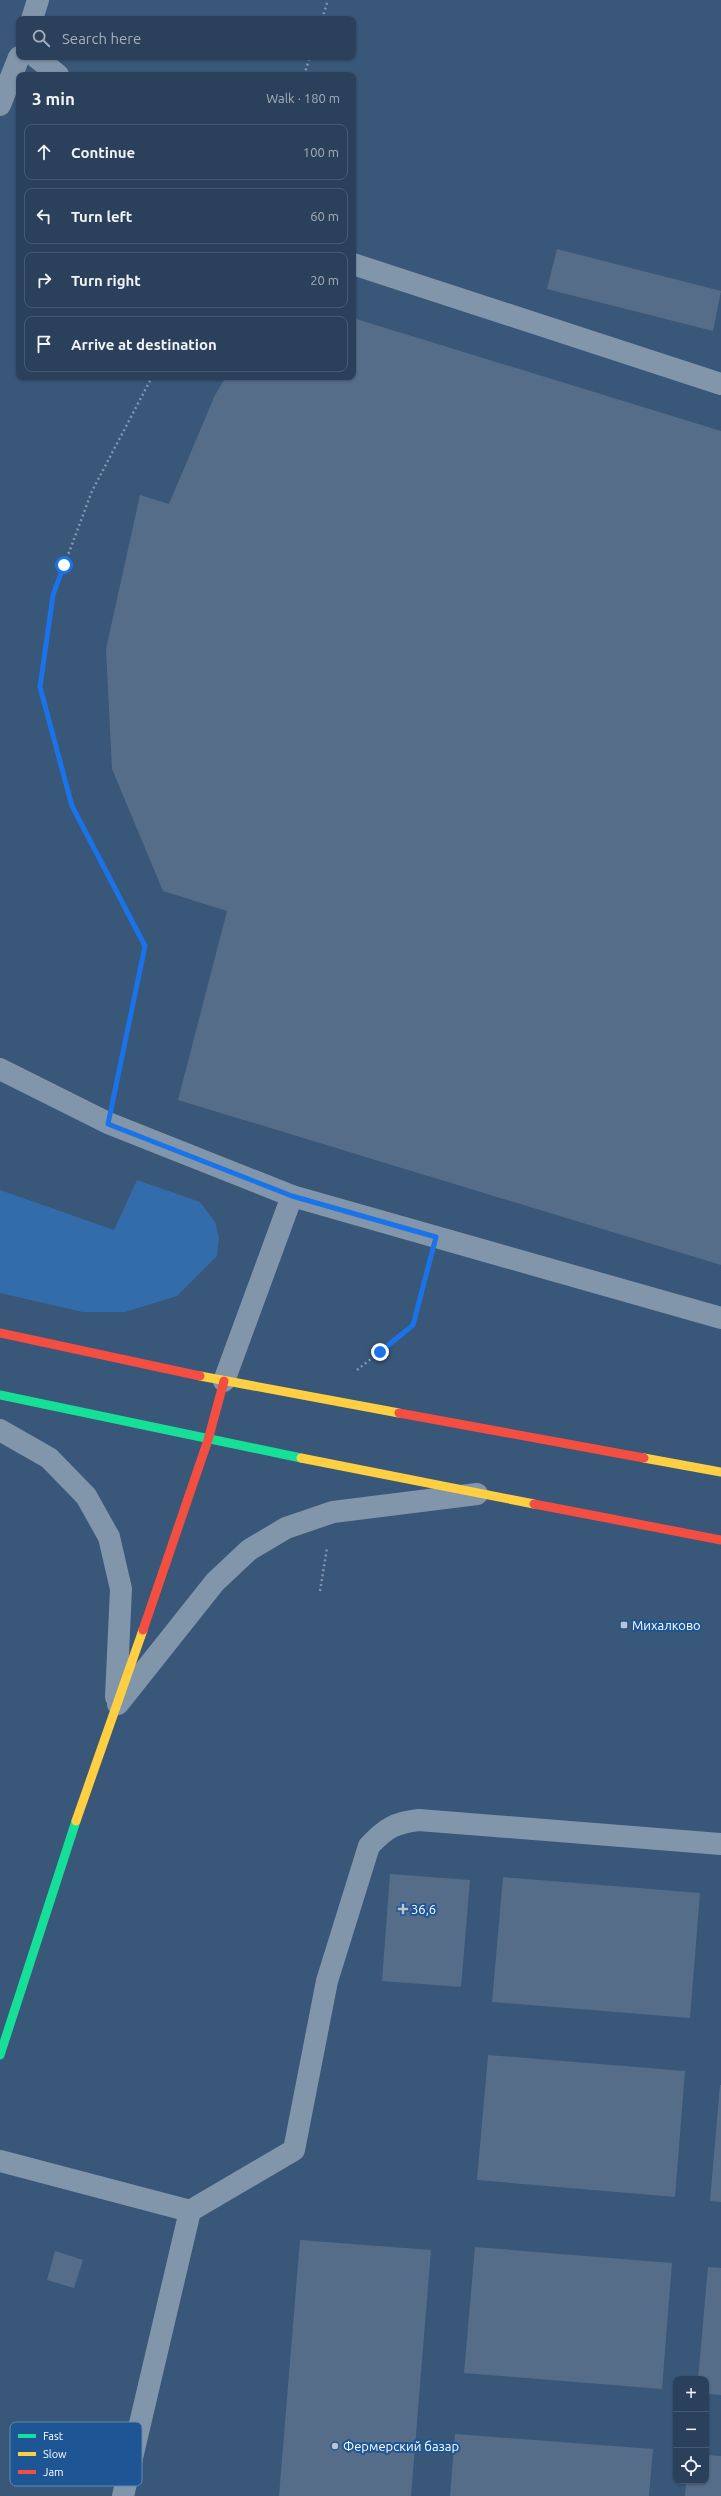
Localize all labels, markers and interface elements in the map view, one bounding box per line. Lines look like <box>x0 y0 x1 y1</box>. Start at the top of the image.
search box <box>16 16 356 60</box>
icon: search <box>30 27 52 49</box>
text: Search here <box>62 30 141 47</box>
text: 3 min <box>32 89 75 108</box>
text: Walk · 180 m <box>266 91 340 105</box>
icon: ahead <box>33 141 55 163</box>
text: Continue <box>71 144 135 161</box>
text: 100 m <box>303 145 339 159</box>
icon: left <box>33 205 55 227</box>
text: Turn left <box>71 208 132 225</box>
text: 60 m <box>310 209 339 223</box>
icon: right <box>33 269 55 291</box>
text: Turn right <box>71 272 141 289</box>
text: 20 m <box>310 273 339 287</box>
icon: arrive <box>33 333 55 355</box>
text: Arrive at destination <box>71 336 217 353</box>
route start <box>55 556 73 574</box>
route end <box>371 1343 389 1361</box>
place label: Михалково <box>632 1618 701 1632</box>
marker: Михалково <box>619 1620 629 1630</box>
place label: 36,6 <box>411 1902 436 1917</box>
marker: 36,6 <box>398 1904 408 1914</box>
map controls <box>673 2376 709 2484</box>
button: + <box>673 2376 709 2412</box>
button: − <box>673 2412 709 2448</box>
legend <box>10 2422 142 2486</box>
text: Fast <box>43 2430 64 2442</box>
place label: Фермерский базар <box>343 2439 459 2453</box>
marker: Фермерский базар <box>330 2441 340 2451</box>
text: Slow <box>43 2448 67 2460</box>
button: locate <box>673 2448 709 2484</box>
text: Jam <box>43 2466 64 2478</box>

